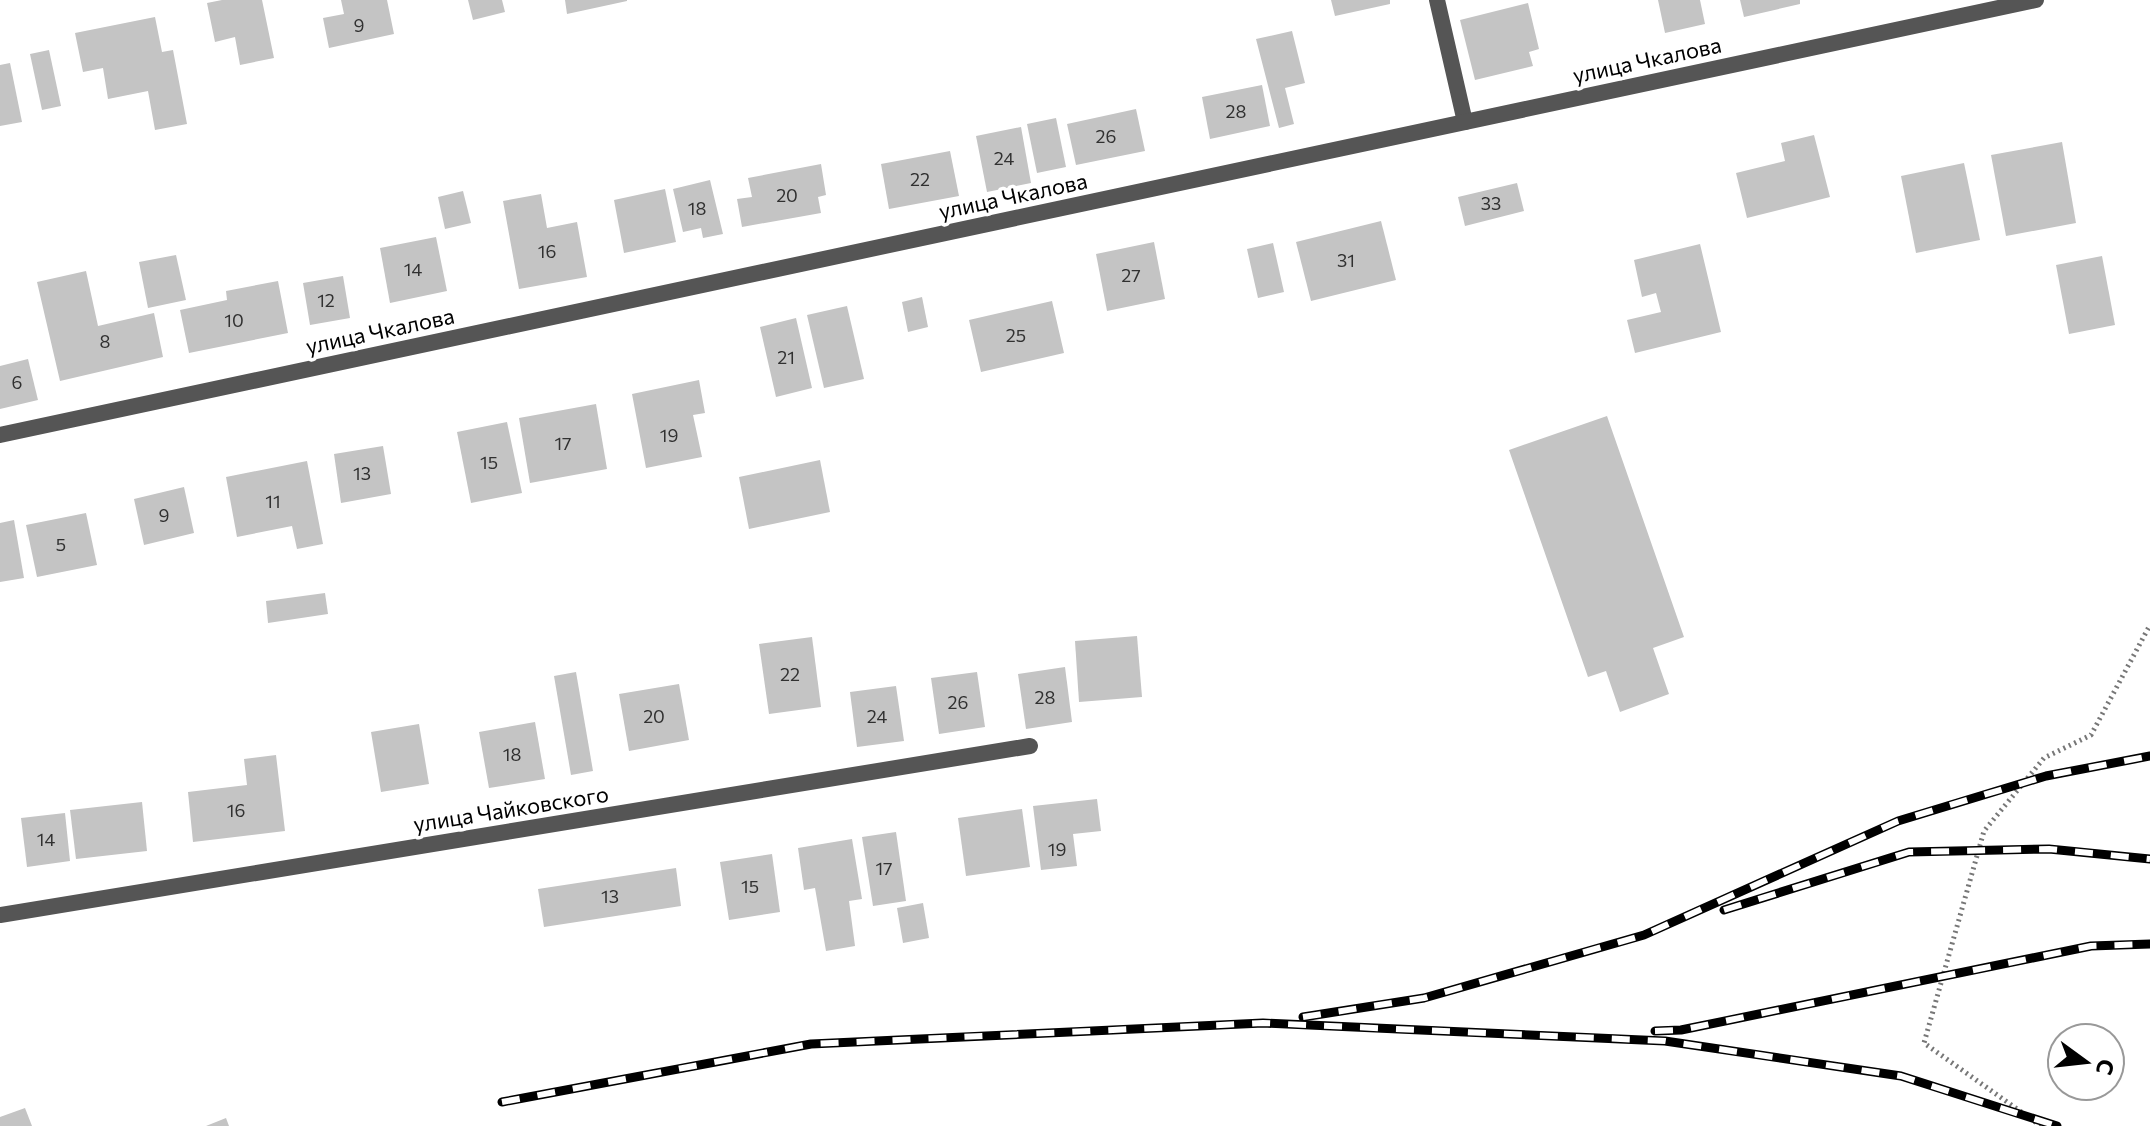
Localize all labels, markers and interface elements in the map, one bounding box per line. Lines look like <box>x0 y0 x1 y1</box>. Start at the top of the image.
house number: 9 <box>354 14 364 36</box>
street label: улица Чкалова <box>1570 31 1724 88</box>
house number: 28 <box>1226 100 1247 122</box>
house number: 26 <box>1096 125 1116 147</box>
house number: 24 <box>994 147 1014 169</box>
street label: улица Чкалова <box>936 167 1090 224</box>
house number: 22 <box>910 168 930 190</box>
house number: 20 <box>776 184 798 206</box>
house number: 33 <box>1481 192 1501 214</box>
house number: 18 <box>688 197 706 219</box>
house number: 16 <box>538 240 556 262</box>
house number: 31 <box>1337 249 1355 271</box>
house number: 14 <box>404 258 422 280</box>
house number: 27 <box>1121 264 1141 286</box>
house number: 12 <box>317 289 335 311</box>
street label: улица Чкалова <box>303 302 457 359</box>
house number: 10 <box>224 309 244 331</box>
house number: 25 <box>1006 324 1026 346</box>
house number: 8 <box>100 330 111 352</box>
house number: 21 <box>777 346 795 368</box>
house number: 6 <box>12 371 22 393</box>
house number: 19 <box>660 424 678 446</box>
house number: 17 <box>554 432 572 454</box>
house number: 15 <box>480 451 498 473</box>
house number: 13 <box>353 462 371 484</box>
house number: 11 <box>265 490 281 512</box>
house number: 9 <box>159 504 169 526</box>
house number: 5 <box>56 533 66 555</box>
house number: 22 <box>780 663 800 685</box>
house number: 28 <box>1035 686 1056 708</box>
house number: 26 <box>948 691 968 713</box>
house number: 20 <box>643 705 665 727</box>
house number: 24 <box>867 705 887 727</box>
house number: 18 <box>503 743 521 765</box>
street label: улица Чайковского <box>411 780 610 837</box>
house number: 16 <box>227 799 245 821</box>
house number: 14 <box>37 828 55 850</box>
house number: 19 <box>1048 838 1066 860</box>
house number: 17 <box>875 857 893 879</box>
house number: 15 <box>741 875 759 897</box>
house number: 13 <box>601 885 619 907</box>
north arrow <box>2046 1022 2126 1102</box>
text: С <box>2091 1057 2121 1078</box>

